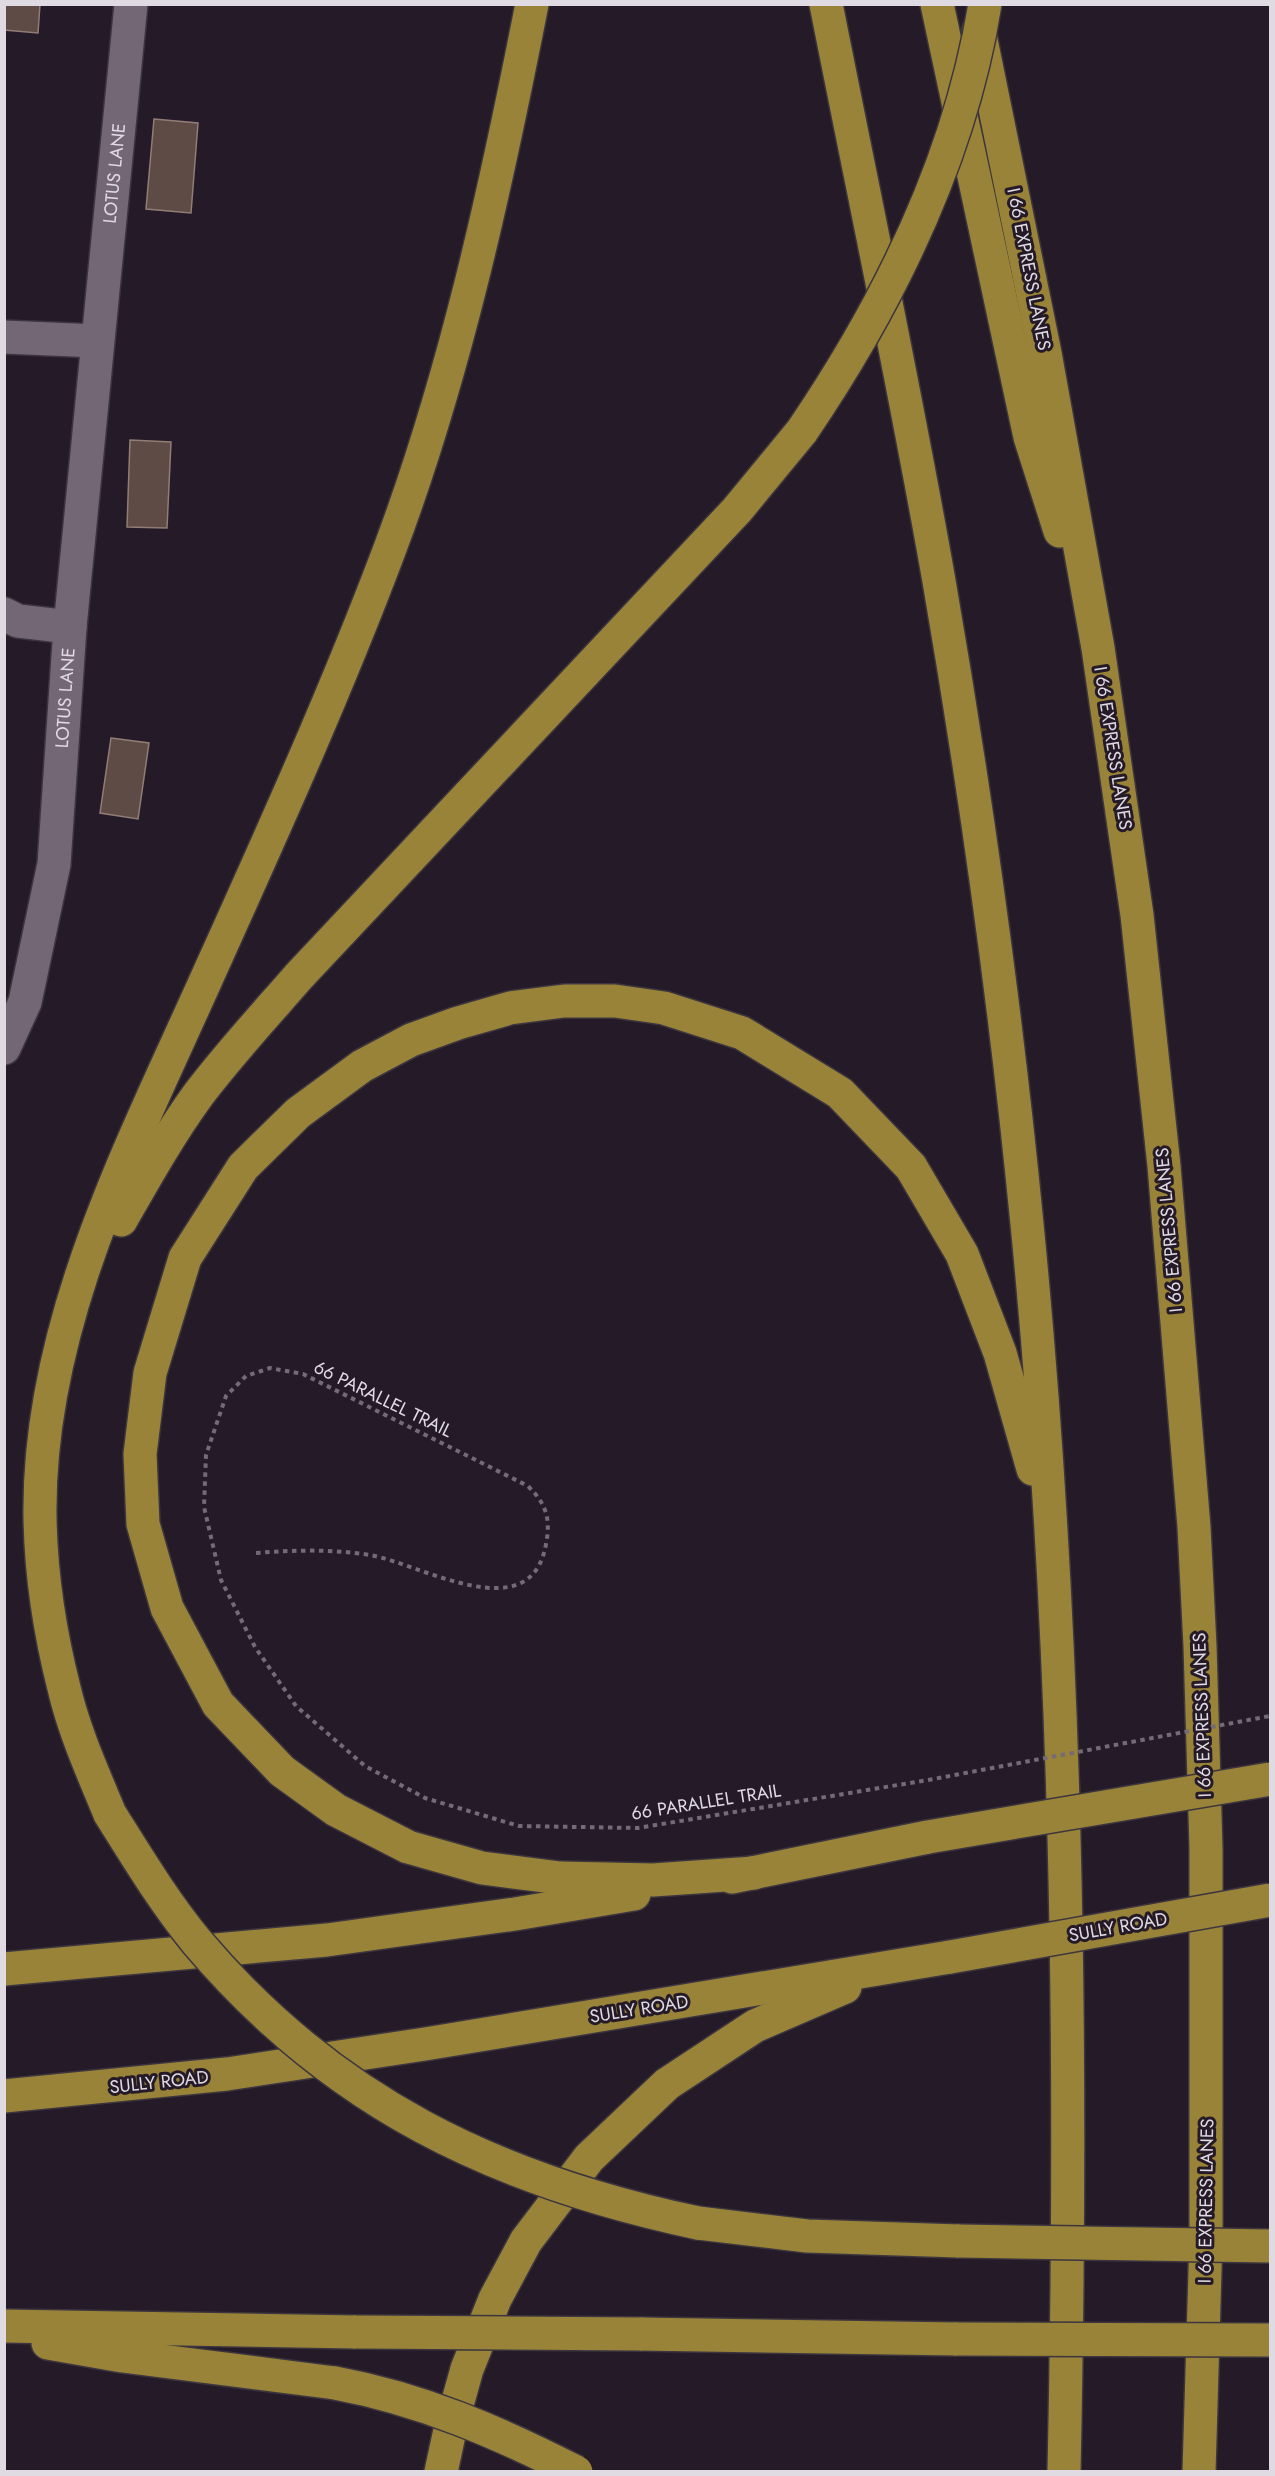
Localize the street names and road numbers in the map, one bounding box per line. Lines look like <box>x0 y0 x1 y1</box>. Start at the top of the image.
street label: LOTUS LANE <box>97 122 132 225</box>
street label: I 66 EXPRESS LANES <box>1000 186 1058 353</box>
street label: LOTUS LANE <box>49 647 82 749</box>
street label: I 66 EXPRESS LANES <box>1087 664 1139 832</box>
street label: I 66 EXPRESS LANES <box>1149 1147 1189 1313</box>
street label: 66 PARALLEL TRAIL <box>309 1354 457 1444</box>
street label: I 66 EXPRESS LANES <box>1186 1632 1218 1798</box>
street label: 66 PARALLEL TRAIL <box>629 1777 783 1827</box>
street label: SULLY ROAD <box>1067 1906 1169 1948</box>
street label: SULLY ROAD <box>588 1988 690 2030</box>
street label: SULLY ROAD <box>108 2064 210 2100</box>
street label: I 66 EXPRESS LANES <box>1192 2118 1220 2284</box>

